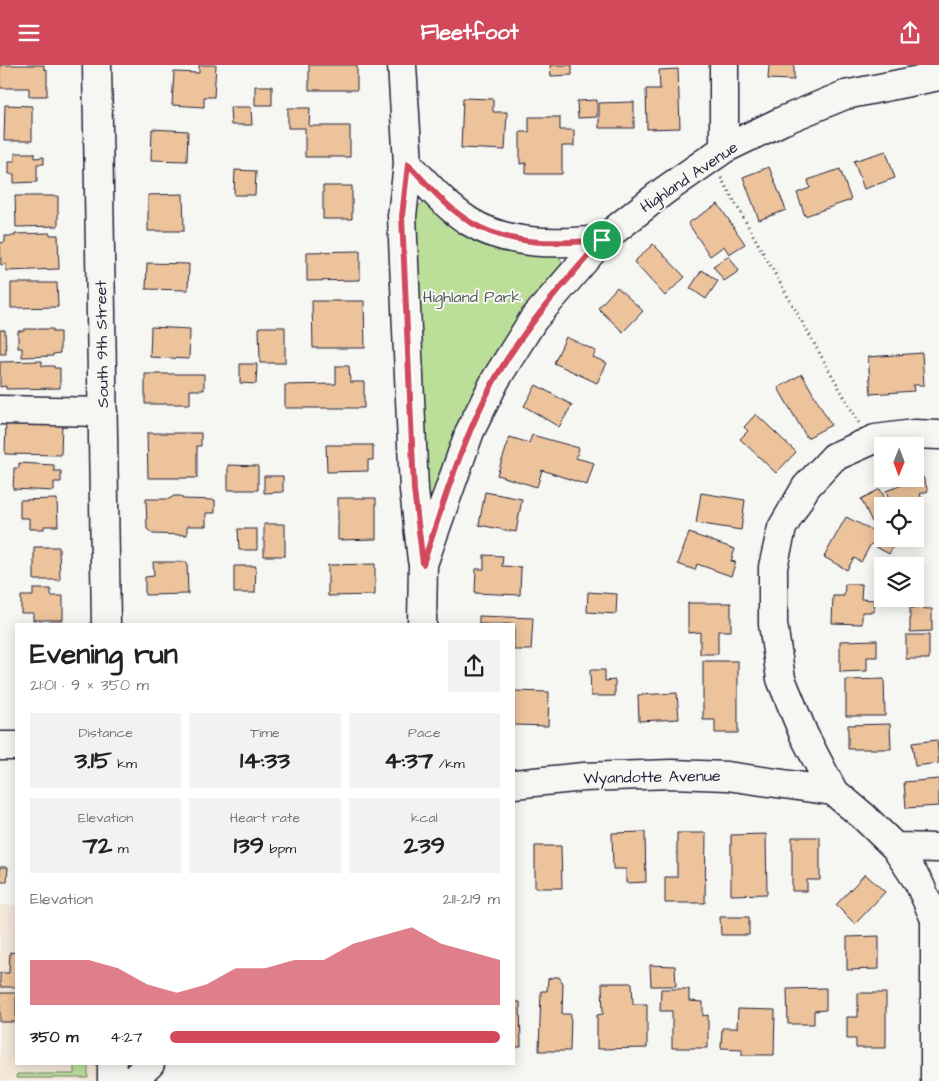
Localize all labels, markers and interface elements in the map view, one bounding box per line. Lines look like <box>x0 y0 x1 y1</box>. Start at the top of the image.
text: Fleetfoot <box>420 17 519 48</box>
icon: menu <box>15 19 43 47</box>
icon: share <box>896 19 924 47</box>
street label: Highland Avenue <box>636 136 743 219</box>
pin <box>581 219 623 261</box>
icon: arrive <box>588 226 616 254</box>
street label: South 9th Street <box>90 280 114 408</box>
park label: Highland Park <box>423 286 521 309</box>
north arrow <box>874 437 924 487</box>
map controls <box>874 437 924 607</box>
button: locate <box>874 497 924 547</box>
button: layers <box>874 557 924 607</box>
text: Evening run <box>30 635 178 674</box>
button: share <box>448 640 500 692</box>
text: 21:01 · 9 × 350 m <box>30 674 149 696</box>
text: Distance <box>78 723 133 743</box>
text: Time <box>250 723 280 743</box>
text: Pace <box>408 723 441 743</box>
text: 3.15 <box>75 743 112 778</box>
text: 14:33 <box>240 743 290 778</box>
text: 4:37 <box>384 743 433 778</box>
text: km <box>112 754 137 774</box>
text: /km <box>433 754 465 774</box>
street label: Wyandotte Avenue <box>583 765 721 790</box>
text: Elevation <box>78 808 133 828</box>
text: Heart rate <box>230 808 300 828</box>
text: kcal <box>411 808 438 828</box>
text: 72 <box>83 828 112 863</box>
text: 139 <box>234 828 264 863</box>
text: 239 <box>404 828 445 863</box>
text: m <box>112 839 129 859</box>
text: bpm <box>264 839 296 859</box>
text: Elevation <box>30 888 93 910</box>
text: 211–219 m <box>443 888 500 910</box>
text: 350 m <box>30 1026 78 1048</box>
text: 4:27 <box>110 1026 143 1048</box>

